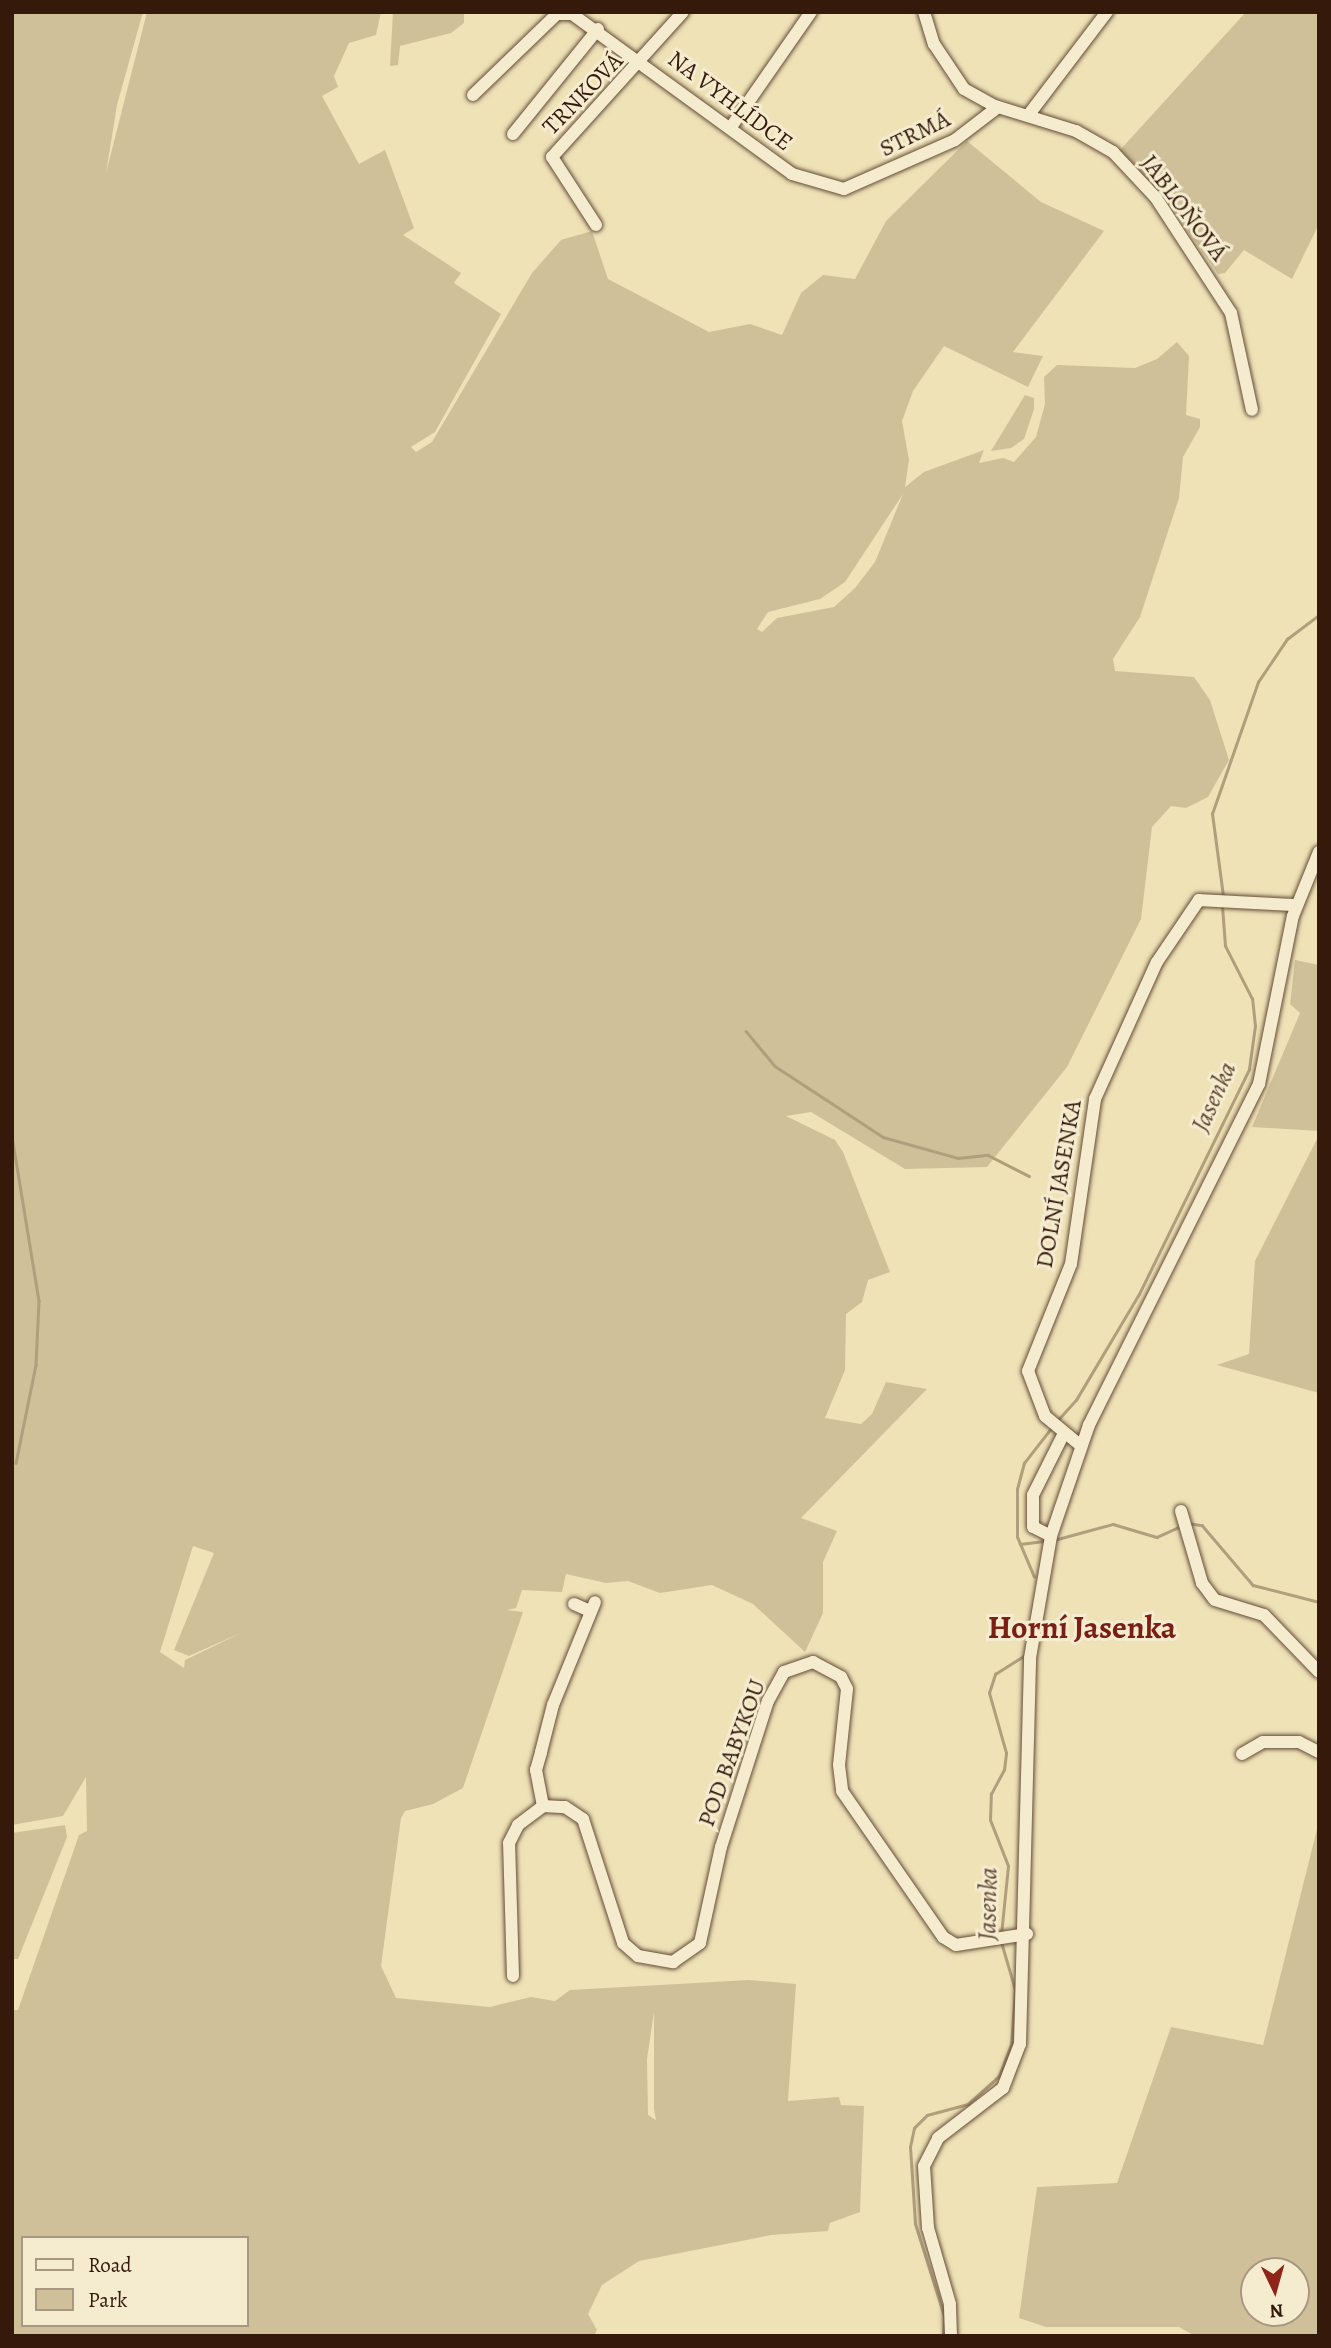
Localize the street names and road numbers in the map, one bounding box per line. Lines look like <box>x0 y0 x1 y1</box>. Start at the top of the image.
street label: NA VYHLÍDCE <box>662 45 798 157</box>
street label: TRNKOVÁ <box>537 47 629 141</box>
street label: STRMÁ <box>875 105 955 163</box>
street label: JABLOŇOVÁ <box>1135 149 1233 267</box>
street label: DOLNÍ JASENKA <box>1030 1098 1088 1270</box>
street label: POD BABYKOU <box>692 1675 772 1831</box>

